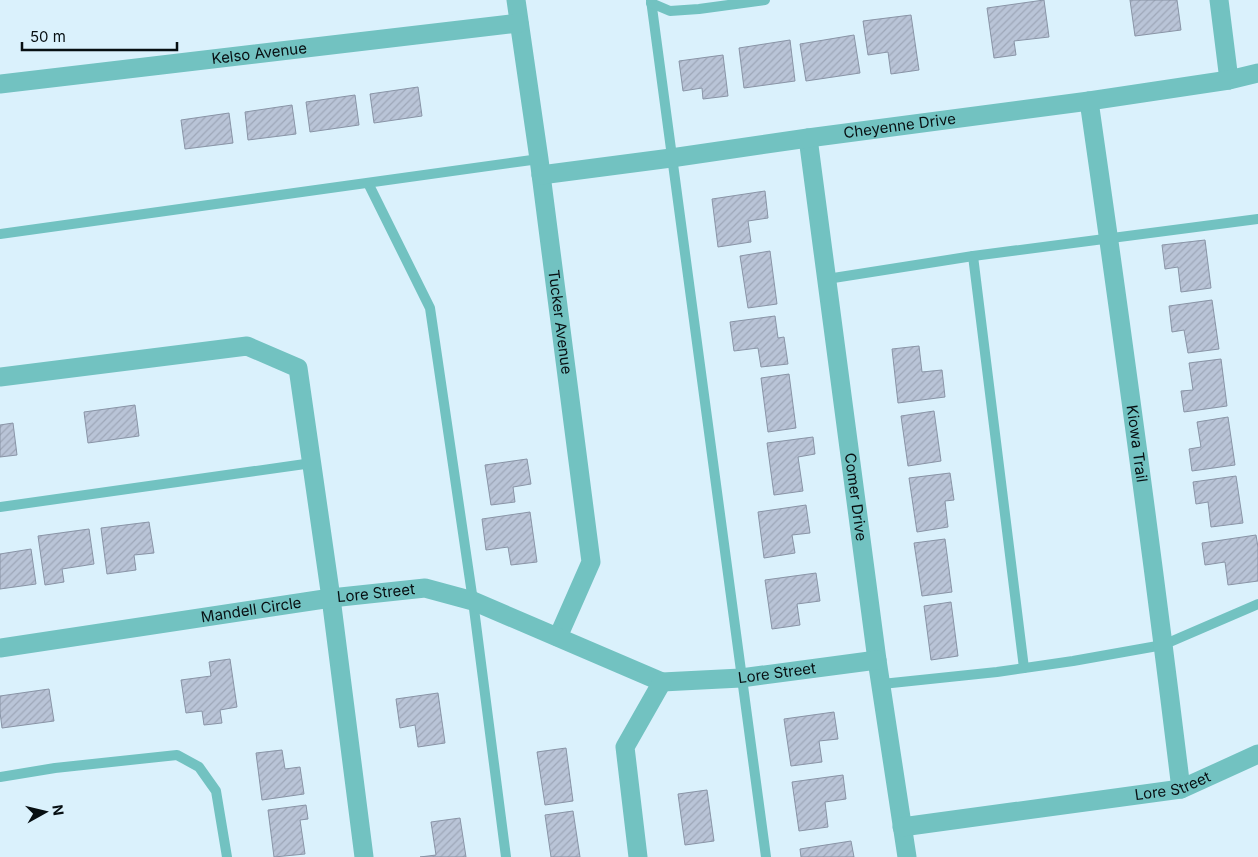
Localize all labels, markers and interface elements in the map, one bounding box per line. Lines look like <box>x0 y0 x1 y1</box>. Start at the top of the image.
scale bar <box>22 20 178 52</box>
text: 50 m <box>30 27 66 46</box>
street label: Kelso Avenue <box>210 38 308 68</box>
street label: Cheyenne Drive <box>842 109 957 142</box>
street label: Tucker Avenue <box>544 268 577 375</box>
street label: Kiowa Trail <box>1123 404 1152 483</box>
street label: Comer Drive <box>841 451 871 542</box>
street label: Lore Street <box>336 579 416 606</box>
street label: Mandell Circle <box>200 593 303 627</box>
street label: Lore Street <box>737 658 817 687</box>
street label: Lore Street <box>1133 767 1214 804</box>
north arrow <box>20 787 70 837</box>
text: N <box>49 804 68 817</box>

